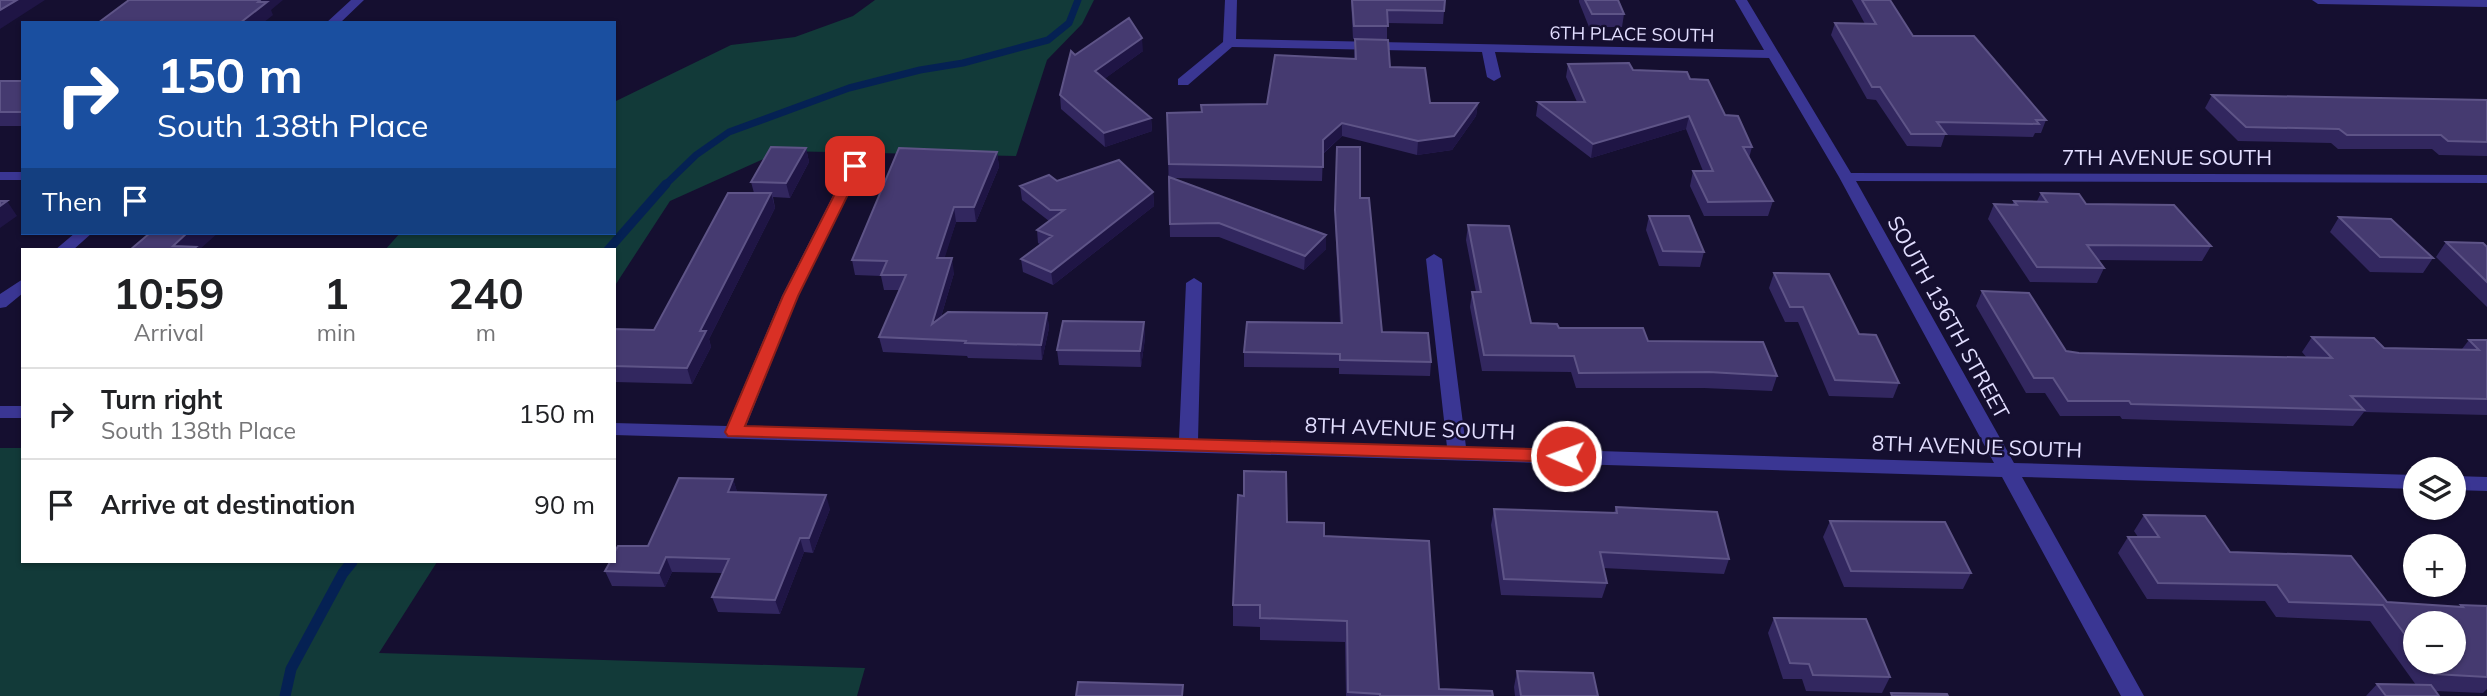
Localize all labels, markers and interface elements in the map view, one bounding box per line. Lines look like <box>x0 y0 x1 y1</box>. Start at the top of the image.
street label: 6TH PLACE SOUTH <box>1549 21 1715 47</box>
text: 150 m <box>157 44 303 105</box>
icon: right <box>42 49 133 140</box>
text: South 138th Place <box>157 105 428 145</box>
pin <box>825 136 885 196</box>
street label: 7TH AVENUE SOUTH <box>2062 144 2272 170</box>
icon: arrive <box>836 147 874 185</box>
icon: arrive <box>116 182 154 220</box>
text: Then <box>42 185 102 218</box>
street label: SOUTH 136TH STREET <box>1882 211 2016 423</box>
text: 10:59 <box>113 267 224 320</box>
text: 1 <box>324 267 349 320</box>
text: 240 <box>448 267 524 320</box>
text: Arrival <box>134 318 204 347</box>
text: min <box>317 318 356 347</box>
text: m <box>476 318 496 347</box>
text: Turn right <box>101 383 222 416</box>
icon: right <box>42 395 80 433</box>
text: 150 m <box>519 397 595 430</box>
street label: 8TH AVENUE SOUTH <box>1304 411 1516 445</box>
text: South 138th Place <box>101 416 296 445</box>
position arrow <box>1529 419 1603 493</box>
street label: 8TH AVENUE SOUTH <box>1871 429 2083 463</box>
map controls <box>2403 457 2466 674</box>
button: layers <box>2403 457 2466 520</box>
icon: arrive <box>42 486 80 524</box>
text: Arrive at destination <box>101 488 356 521</box>
text: 90 m <box>534 488 595 521</box>
button: + <box>2403 534 2466 597</box>
button: − <box>2403 611 2466 674</box>

